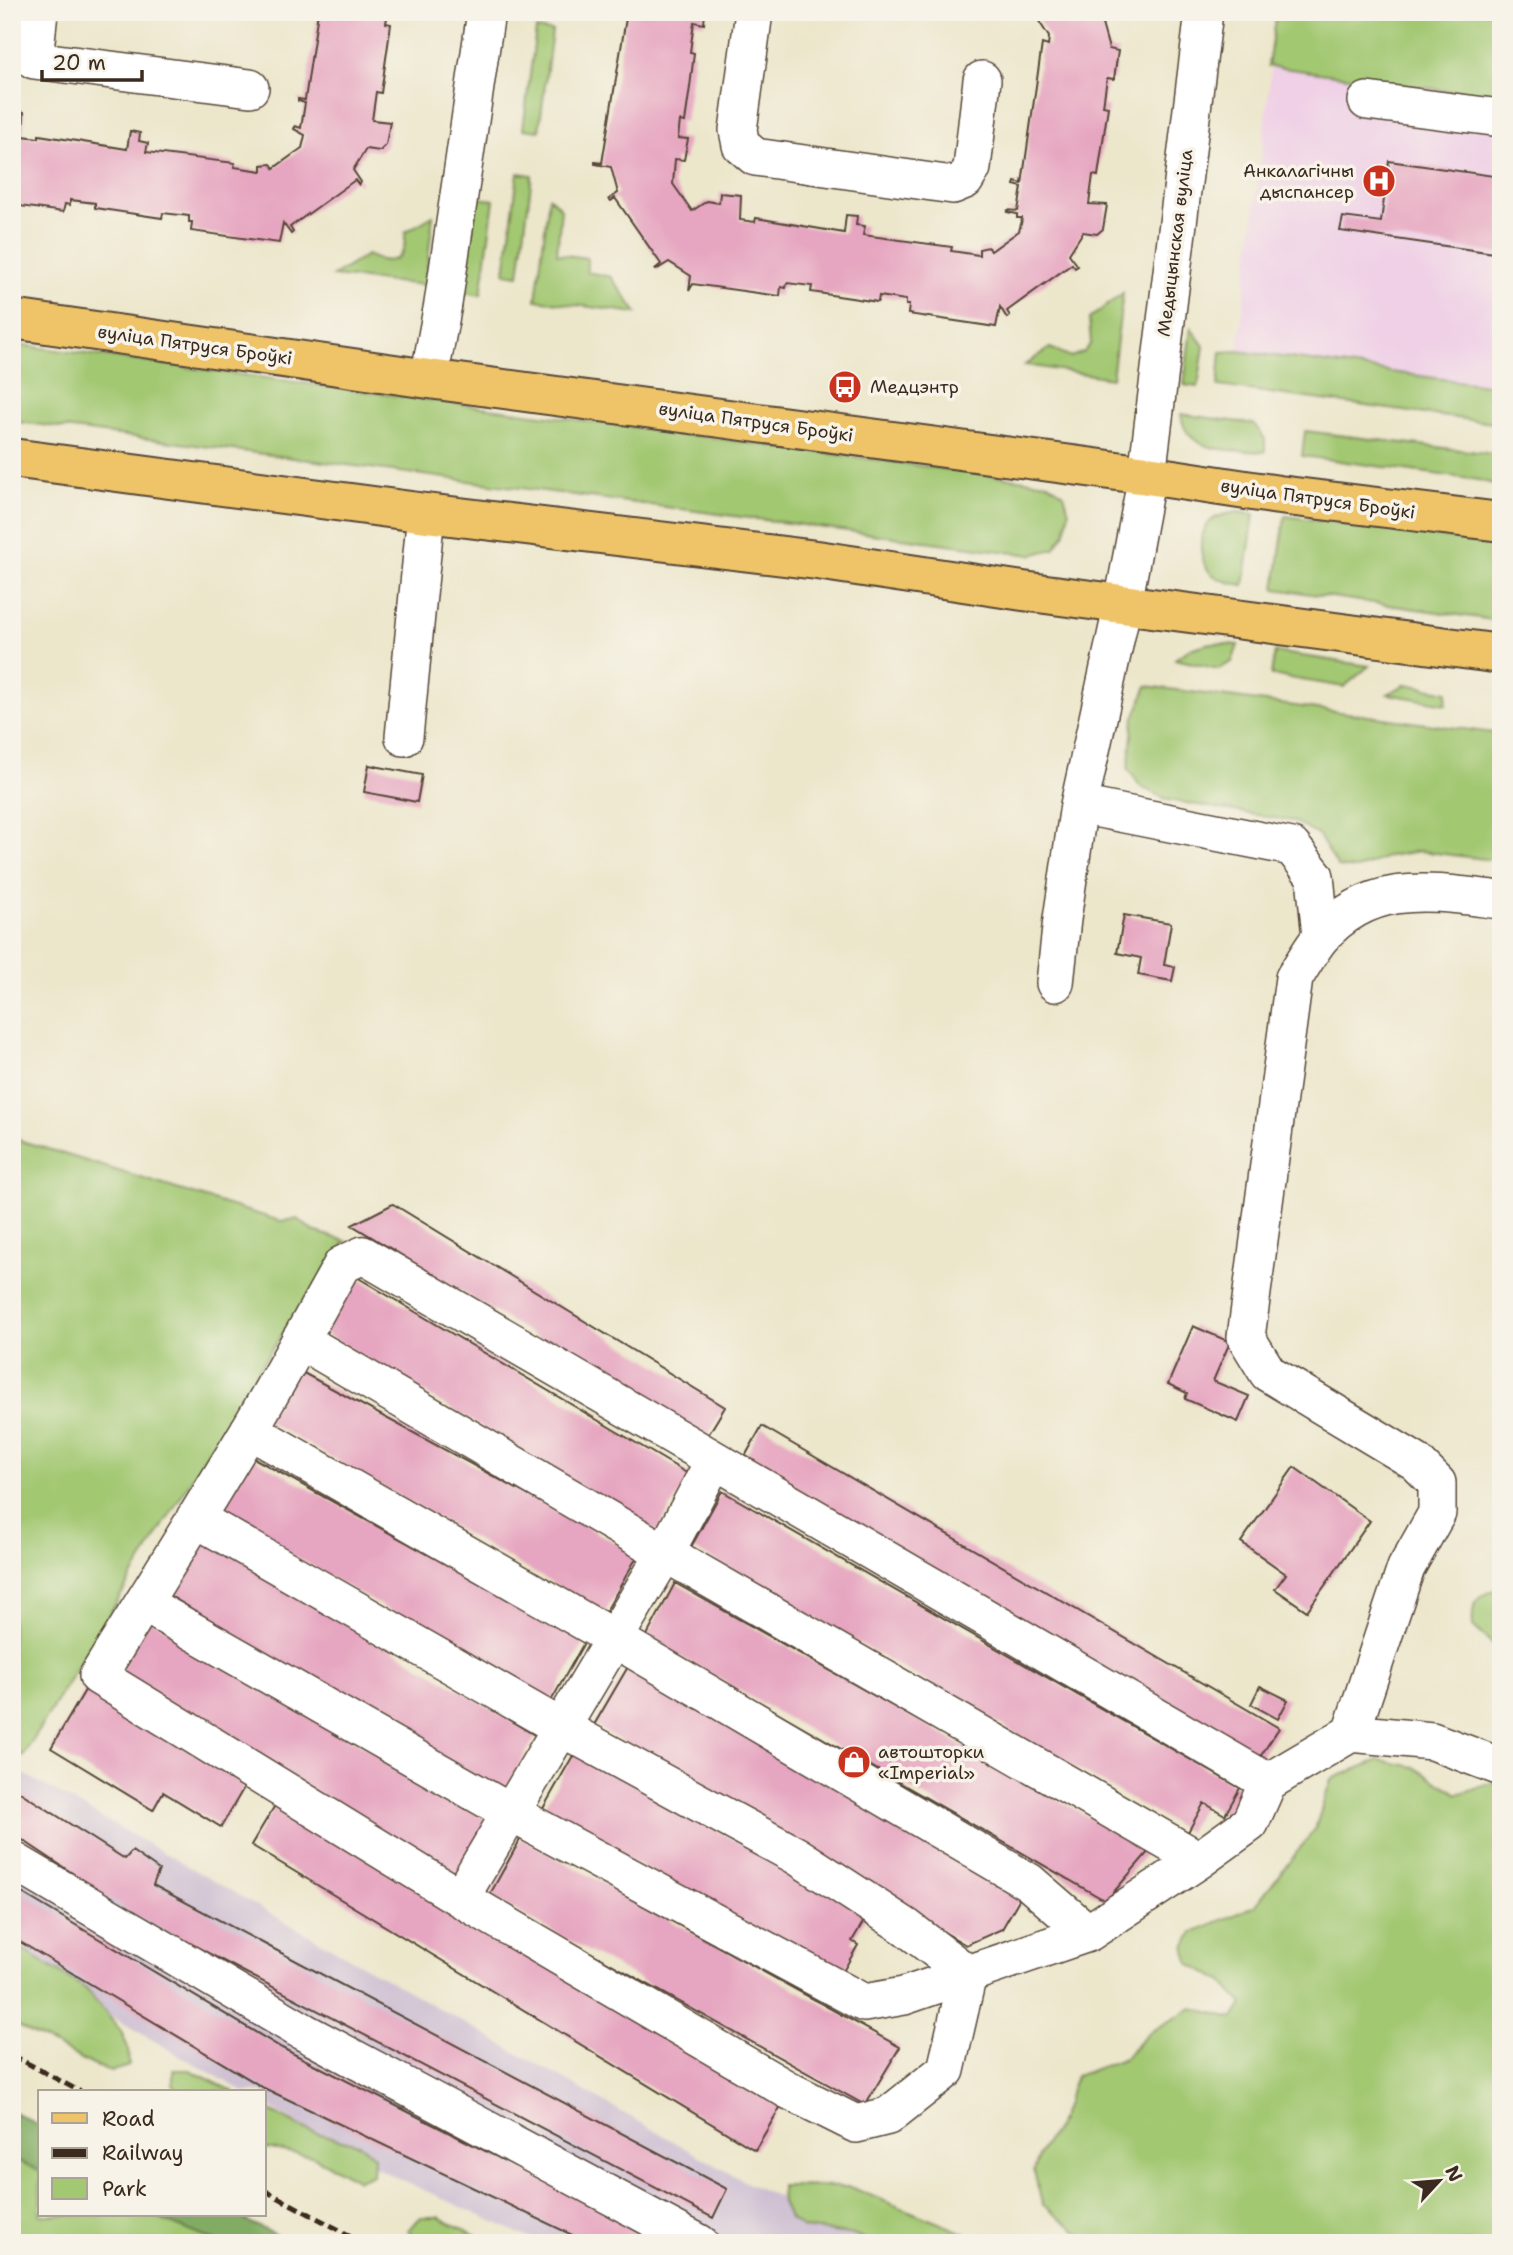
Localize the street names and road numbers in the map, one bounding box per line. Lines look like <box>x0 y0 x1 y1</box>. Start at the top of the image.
street label: Медыцынская вуліца <box>1152 148 1198 338</box>
street label: вуліца Пятруся Броўкі <box>96 319 294 371</box>
street label: вуліца Пятруся Броўкі <box>657 396 855 448</box>
street label: вуліца Пятруся Броўкі <box>1219 473 1417 525</box>

